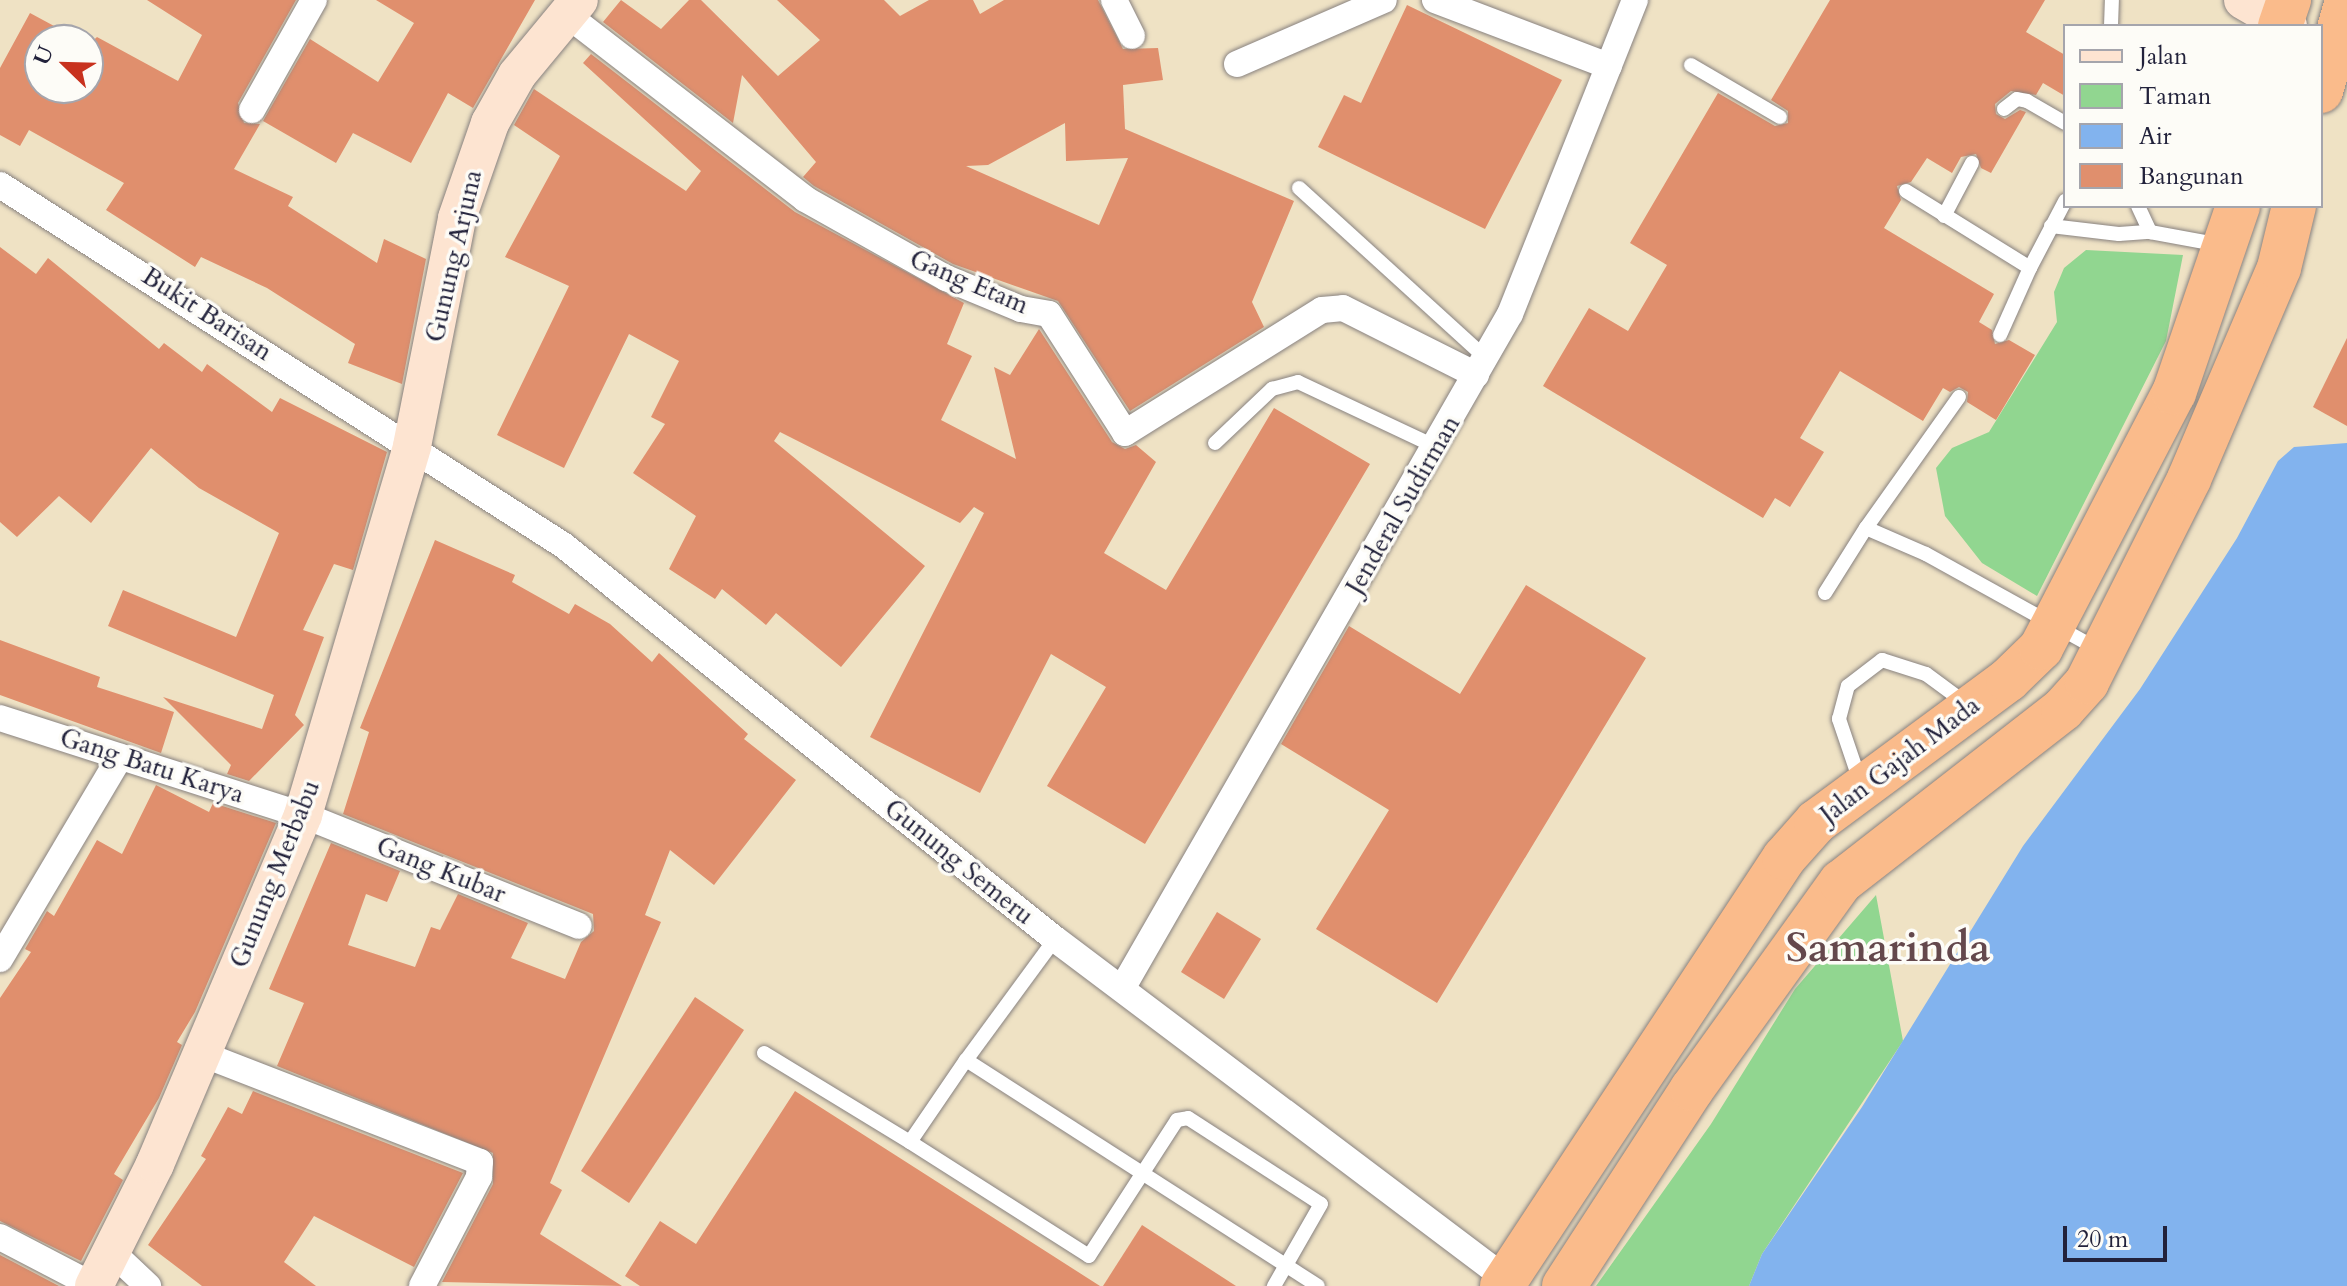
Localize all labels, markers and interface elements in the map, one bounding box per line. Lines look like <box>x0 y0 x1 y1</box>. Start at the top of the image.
north arrow <box>24 24 104 104</box>
legend <box>2063 24 2323 208</box>
text: Jalan <box>2139 40 2188 73</box>
text: U <box>26 41 61 70</box>
text: Taman <box>2139 80 2211 113</box>
text: Air <box>2139 120 2172 153</box>
text: Bangunan <box>2139 160 2244 193</box>
street label: Gunung Arjuna <box>419 167 489 345</box>
street label: Gang Etam <box>905 243 1033 321</box>
street label: Bukit Barisan <box>136 260 278 368</box>
street label: Jenderal Sudirman <box>1339 410 1467 600</box>
street label: Jalan Gajah Mada <box>1814 690 1986 830</box>
street label: Gang Batu Karya <box>56 722 248 810</box>
street label: Gunung Merbabu <box>223 776 327 972</box>
street label: Gunung Semeru <box>878 792 1040 932</box>
street label: Gang Kubar <box>372 830 510 910</box>
district label: Samarinda <box>1786 923 1990 973</box>
scale bar <box>2067 1210 2171 1260</box>
text: 20 m <box>2077 1223 2128 1256</box>

